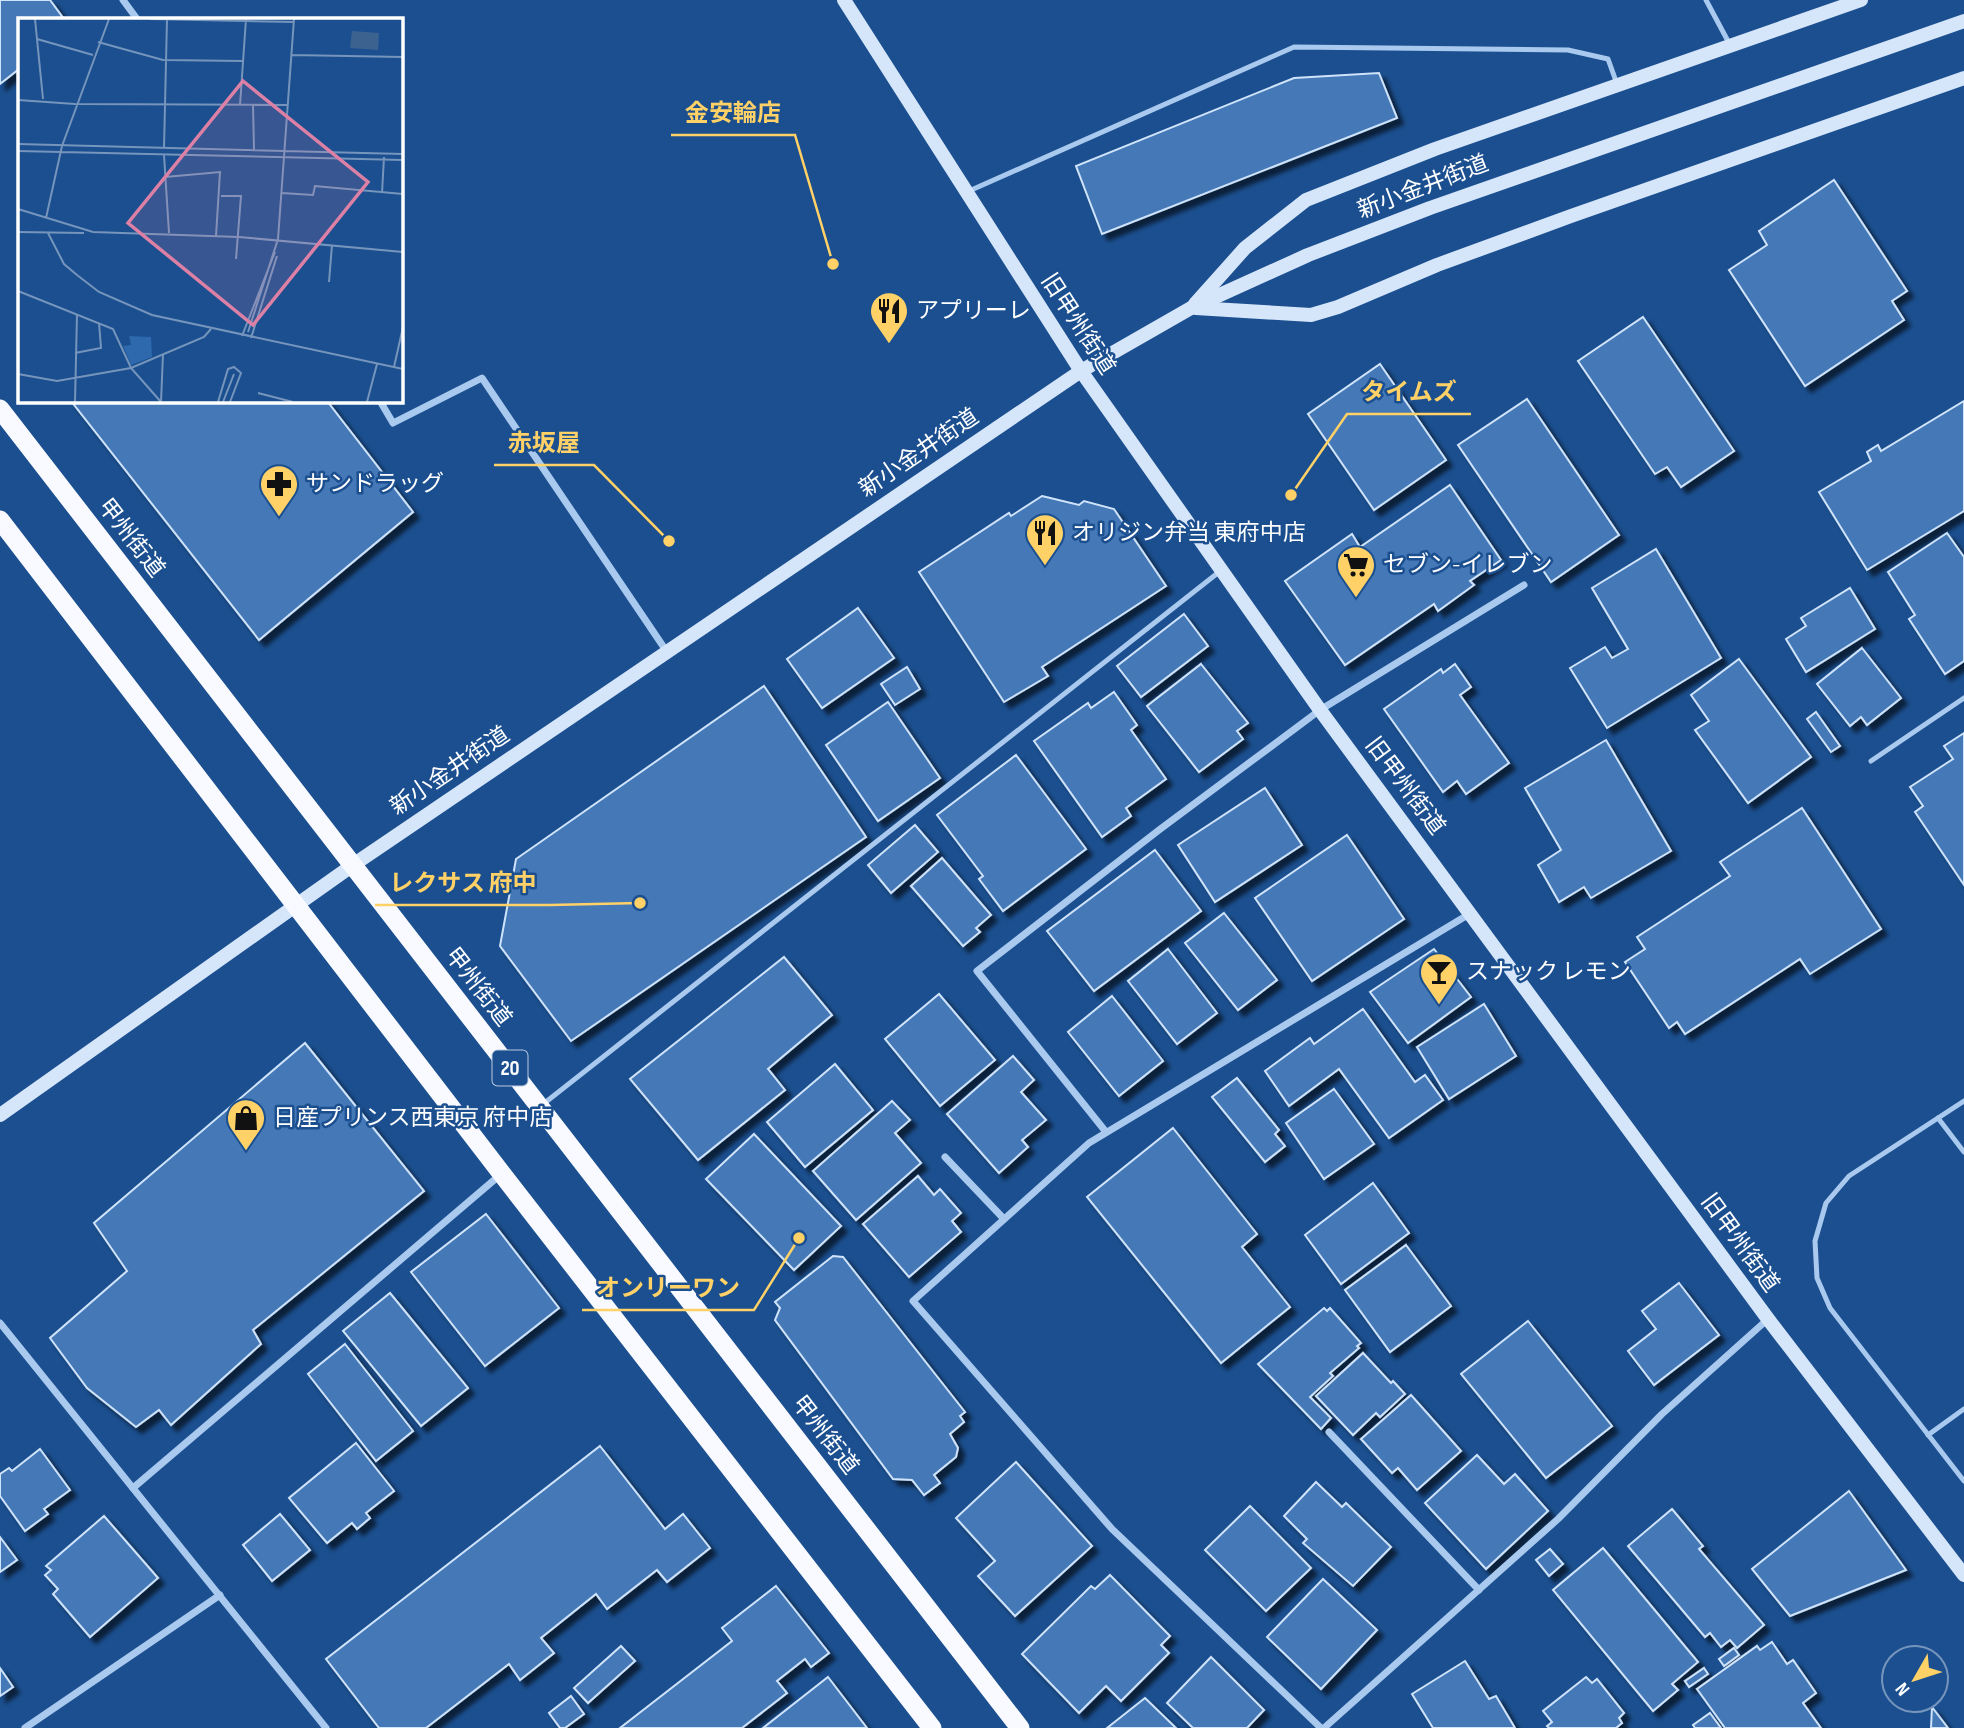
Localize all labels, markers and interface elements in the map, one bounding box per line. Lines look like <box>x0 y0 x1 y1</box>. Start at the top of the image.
inset map <box>18 18 402 402</box>
callout: 金安輪店 <box>671 90 795 135</box>
text: 金安輪店 <box>685 99 781 128</box>
street label: 新小金井街道 <box>1354 149 1492 225</box>
street label: 旧甲州街道 <box>1035 268 1121 380</box>
restaurant icon: アプリーレ <box>868 290 910 345</box>
place label: アプリーレ <box>916 297 1031 325</box>
callout: タイムズ <box>1347 369 1471 414</box>
text: タイムズ <box>1361 378 1457 407</box>
street label: 新小金井街道 <box>854 403 984 503</box>
callout: 赤坂屋 <box>494 420 594 465</box>
text: 赤坂屋 <box>508 429 580 458</box>
pharmacy icon: サンドラッグ <box>258 463 300 518</box>
place label: サンドラッグ <box>306 470 444 498</box>
street label: 甲州街道 <box>92 493 170 583</box>
restaurant icon: オリジン弁当 東府中店 <box>1024 512 1066 567</box>
place label: オリジン弁当 東府中店 <box>1072 519 1306 547</box>
supermarket icon: セブン-イレブン <box>1335 544 1377 599</box>
place label: セブン-イレブン <box>1383 551 1552 579</box>
street label: 新小金井街道 <box>385 721 515 821</box>
street label: 旧甲州街道 <box>1359 732 1451 840</box>
callout: レクサス 府中 <box>375 860 550 905</box>
text: レクサス 府中 <box>389 869 537 898</box>
street label: 甲州街道 <box>439 942 517 1032</box>
bar icon: スナック レモン <box>1418 951 1460 1006</box>
place label: スナック レモン <box>1466 958 1631 986</box>
road number: 20 <box>492 1050 528 1086</box>
shop icon: 日産プリンス西東京 府中店 <box>225 1097 267 1152</box>
place label: 日産プリンス西東京 府中店 <box>273 1104 552 1132</box>
street label: 旧甲州街道 <box>1695 1188 1785 1298</box>
callout: オンリーワン <box>582 1265 754 1310</box>
text: オンリーワン <box>596 1274 740 1303</box>
street label: 甲州街道 <box>786 1390 864 1480</box>
north arrow <box>1880 1644 1950 1714</box>
text: N <box>1891 1678 1915 1700</box>

